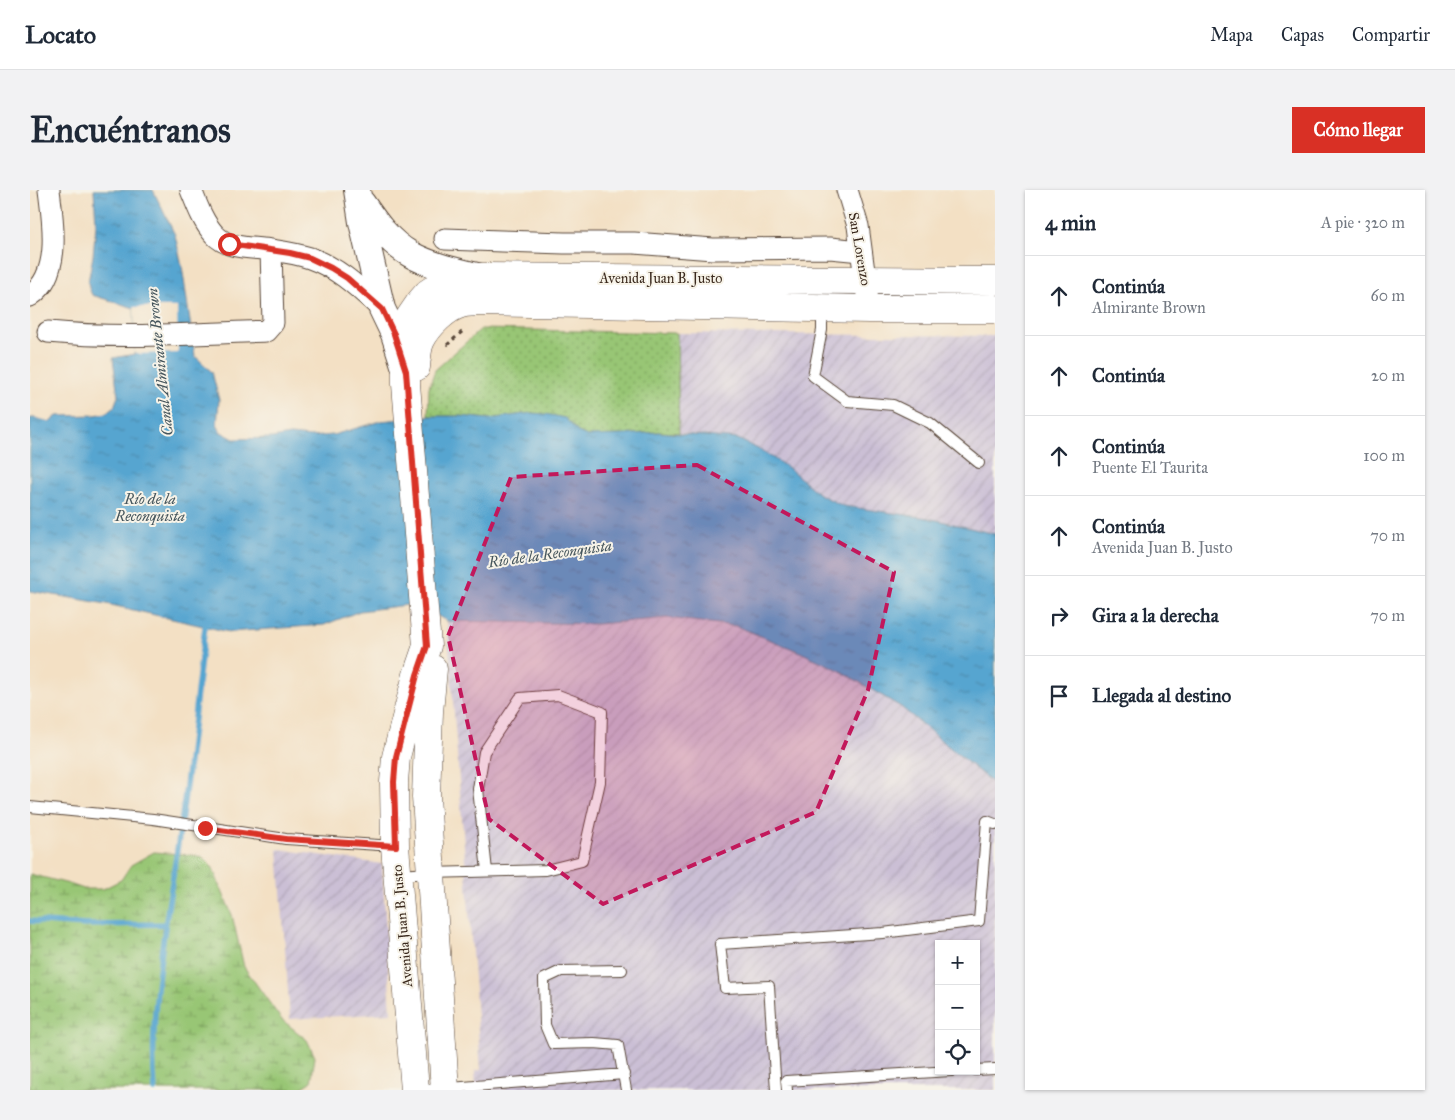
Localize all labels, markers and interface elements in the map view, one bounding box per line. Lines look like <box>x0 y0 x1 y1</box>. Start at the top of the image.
text: Locato <box>25 20 96 50</box>
text: Mapa <box>1210 24 1253 46</box>
text: Capas <box>1281 24 1324 46</box>
text: Compartir <box>1352 24 1430 46</box>
button: Cómo llegar <box>1292 107 1425 153</box>
text: Encuéntranos <box>30 109 231 152</box>
text: 4 min <box>1045 210 1096 236</box>
street label: San Lorenzo <box>845 211 874 287</box>
text: A pie · 320 m <box>1321 213 1405 232</box>
route start <box>218 233 241 256</box>
street label: Avenida Juan B. Justo <box>598 270 723 288</box>
text: Continúa <box>1092 275 1165 298</box>
icon: ahead <box>1045 282 1073 310</box>
text: 60 m <box>1371 286 1405 305</box>
water label: Canal Almirante Brown <box>143 287 177 437</box>
text: Almirante Brown <box>1092 298 1206 317</box>
icon: ahead <box>1045 362 1073 390</box>
text: Continúa <box>1092 364 1165 387</box>
text: 20 m <box>1371 366 1405 385</box>
text: Continúa <box>1092 435 1165 458</box>
icon: ahead <box>1045 442 1073 470</box>
text: 100 m <box>1363 446 1405 465</box>
text: Puente El Taurita <box>1092 458 1208 477</box>
water label: Río de la Reconquista <box>114 490 185 525</box>
text: Continúa <box>1092 515 1165 538</box>
icon: ahead <box>1045 522 1073 550</box>
text: 70 m <box>1370 526 1405 545</box>
water label: Río de la Reconquista <box>486 536 613 572</box>
text: Avenida Juan B. Justo <box>1092 538 1233 557</box>
icon: right <box>1045 602 1073 630</box>
text: Gira a la derecha <box>1092 604 1219 627</box>
text: 70 m <box>1370 606 1405 625</box>
icon: arrive <box>1045 682 1073 710</box>
text: Llegada al destino <box>1092 684 1231 707</box>
route end <box>194 817 217 840</box>
street label: Avenida Juan B. Justo <box>389 864 417 989</box>
map controls <box>935 940 980 1075</box>
button: + <box>935 940 980 985</box>
button: − <box>935 985 980 1030</box>
button: locate <box>935 1030 980 1075</box>

